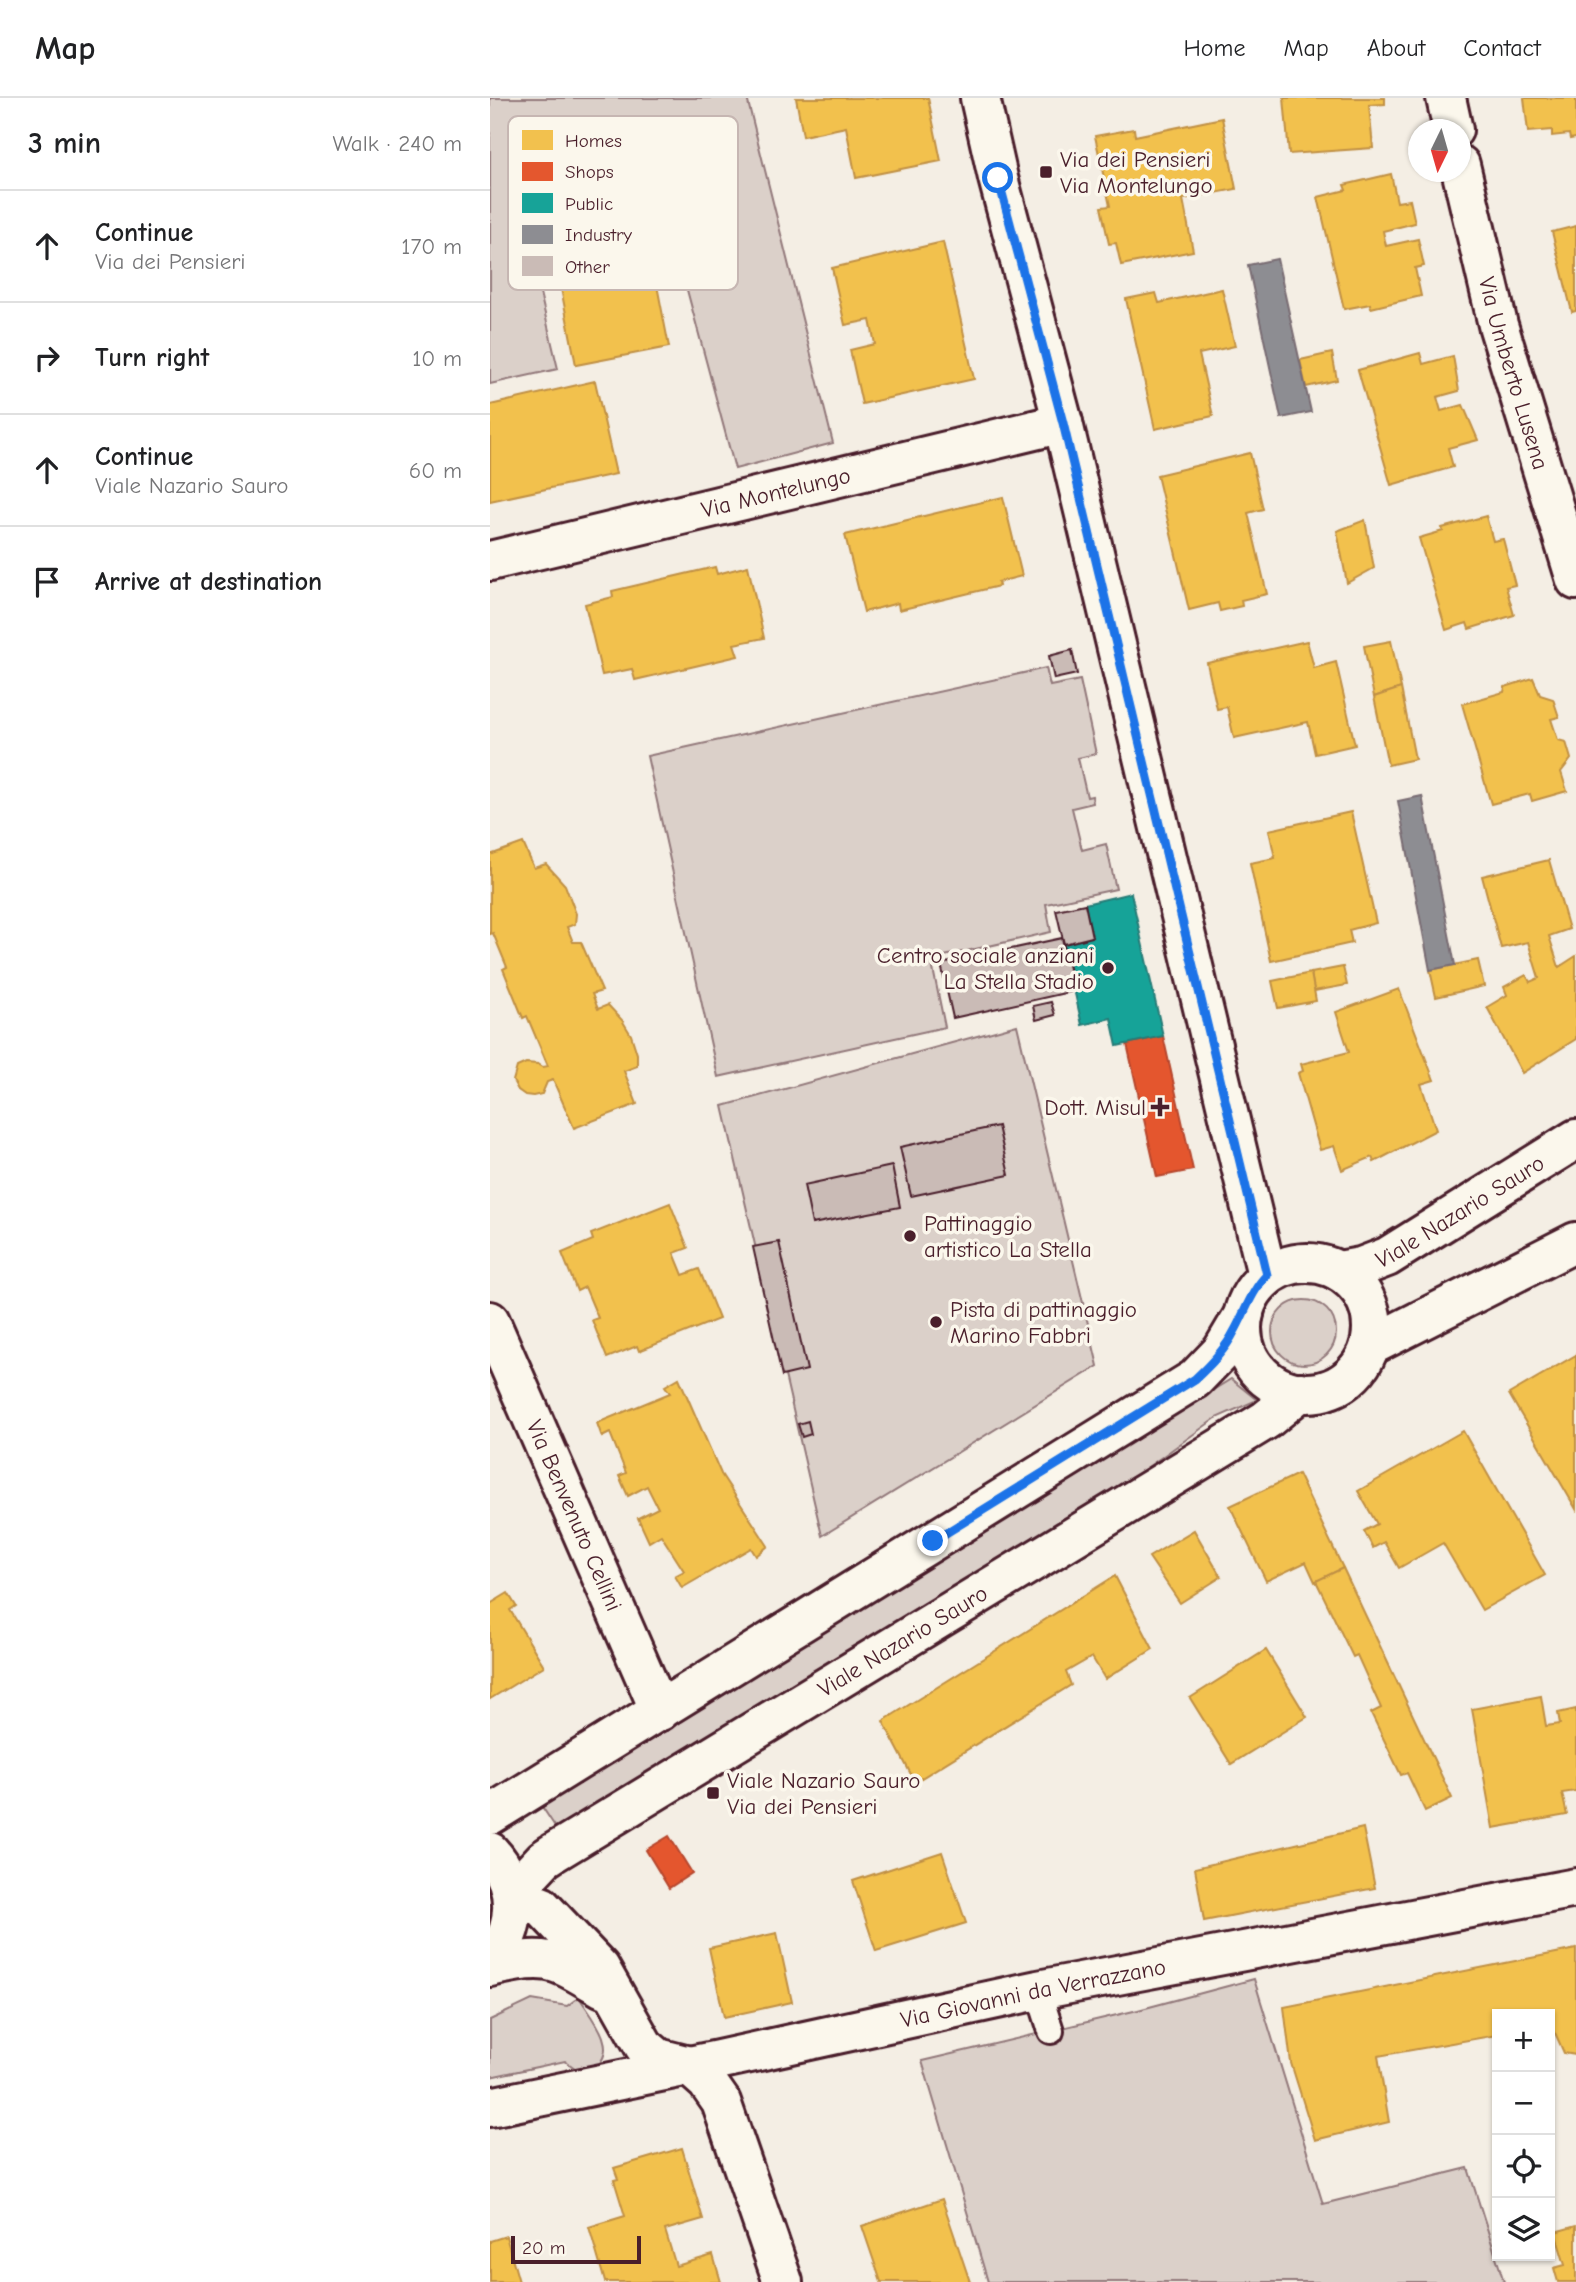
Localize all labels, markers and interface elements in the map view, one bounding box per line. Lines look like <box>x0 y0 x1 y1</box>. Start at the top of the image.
text: Map <box>35 29 96 67</box>
text: Home <box>1184 34 1245 62</box>
text: Map <box>1283 34 1329 62</box>
text: About <box>1367 34 1425 62</box>
text: Contact <box>1463 34 1541 62</box>
legend <box>508 116 738 290</box>
north arrow <box>1408 119 1471 182</box>
text: 3 min <box>28 126 101 161</box>
text: Walk · 240 m <box>332 130 462 157</box>
text: Homes <box>565 130 622 152</box>
place label: Via dei Pensieri Via Montelungo <box>1060 146 1213 199</box>
text: Shops <box>565 161 614 183</box>
route start <box>982 162 1013 193</box>
marker: Via dei Pensieri Via Montelungo <box>1038 164 1054 180</box>
text: Public <box>565 193 613 215</box>
text: Continue <box>95 218 193 248</box>
text: Industry <box>565 224 633 246</box>
icon: ahead <box>28 227 66 265</box>
text: 170 m <box>401 233 462 260</box>
text: Via dei Pensieri <box>95 248 246 275</box>
text: Other <box>565 256 610 278</box>
street label: Via Umberto Lusena <box>1474 274 1555 473</box>
icon: right <box>28 339 66 377</box>
text: Turn right <box>95 343 209 373</box>
text: 10 m <box>412 345 462 372</box>
text: Continue <box>95 442 193 472</box>
icon: ahead <box>28 451 66 489</box>
text: 60 m <box>409 457 462 484</box>
street label: Via Montelungo <box>698 461 853 523</box>
text: Viale Nazario Sauro <box>95 472 288 499</box>
icon: arrive <box>28 563 66 601</box>
text: Arrive at destination <box>95 567 322 597</box>
place label: Centro sociale anziani La Stella Stadio <box>877 942 1094 995</box>
marker: Centro sociale anziani La Stella Stadio <box>1100 960 1116 976</box>
place label: Dott. Misul <box>1044 1094 1146 1121</box>
marker: Dott. Misul <box>1152 1099 1168 1115</box>
street label: Viale Nazario Sauro <box>1372 1149 1549 1274</box>
place label: Pattinaggio artistico La Stella <box>924 1210 1092 1263</box>
marker: Pattinaggio artistico La Stella <box>902 1228 918 1244</box>
place label: Pista di pattinaggio Marino Fabbri <box>950 1296 1137 1349</box>
marker: Pista di pattinaggio Marino Fabbri <box>928 1314 944 1330</box>
street label: Via Benvenuto Cellini <box>521 1416 628 1615</box>
route end <box>917 1525 948 1556</box>
street label: Viale Nazario Sauro <box>813 1579 992 1703</box>
place label: Viale Nazario Sauro Via dei Pensieri <box>727 1767 920 1820</box>
marker: Viale Nazario Sauro Via dei Pensieri <box>705 1785 721 1801</box>
street label: Via Giovanni da Verrazzano <box>898 1953 1168 2033</box>
map controls <box>1492 2009 1555 2261</box>
button: + <box>1492 2009 1555 2072</box>
button: − <box>1492 2072 1555 2135</box>
button: locate <box>1492 2135 1555 2198</box>
button: layers <box>1492 2198 1555 2261</box>
scale bar <box>511 2233 640 2265</box>
text: 20 m <box>522 2237 566 2259</box>

